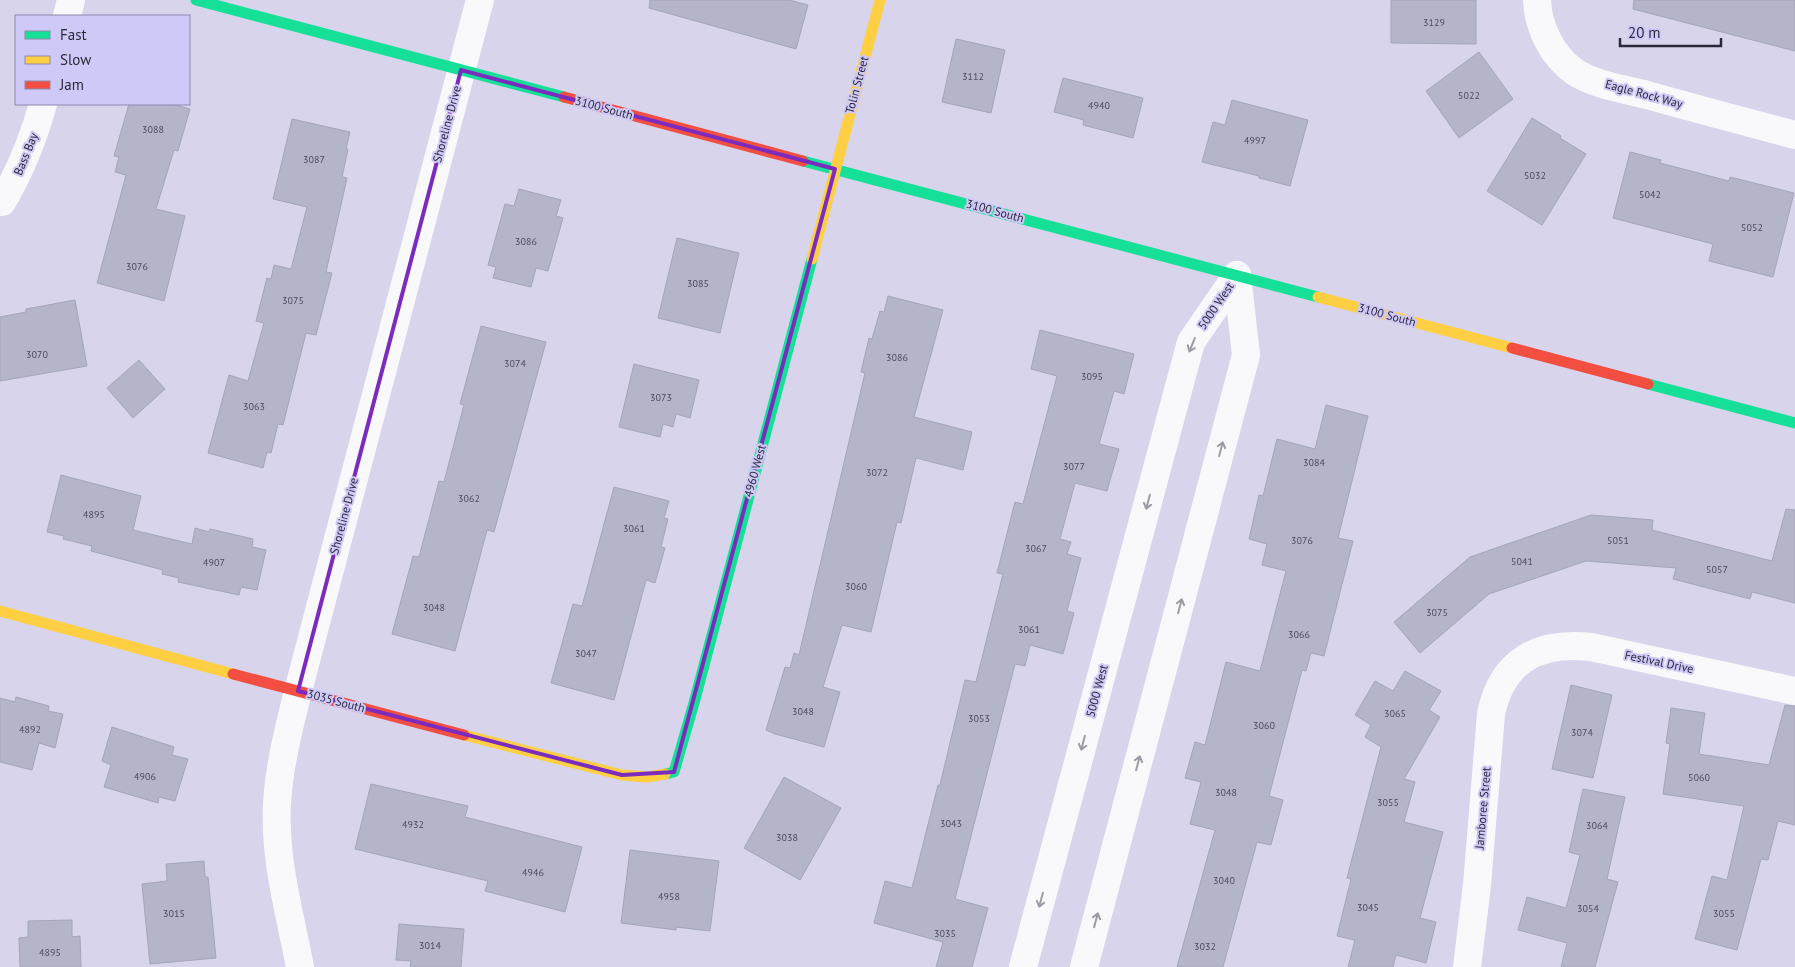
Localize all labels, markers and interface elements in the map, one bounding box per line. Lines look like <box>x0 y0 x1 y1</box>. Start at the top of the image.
legend <box>15 15 190 105</box>
scale bar <box>1620 15 1721 47</box>
house number: 3129 <box>1423 16 1445 29</box>
text: 20 m <box>1628 23 1661 42</box>
text: Fast <box>60 25 87 44</box>
text: Slow <box>60 50 91 69</box>
street label: Tolin Street <box>842 55 871 115</box>
house number: 3112 <box>962 70 984 83</box>
text: Jam <box>59 75 84 94</box>
street label: Eagle Rock Way <box>1604 76 1685 111</box>
street label: Shoreline Drive <box>429 84 464 164</box>
house number: 5022 <box>1458 89 1480 102</box>
street label: 3100 South <box>574 93 635 122</box>
house number: 4940 <box>1088 99 1110 112</box>
house number: 3088 <box>142 123 164 136</box>
street label: Bass Bay <box>10 130 41 177</box>
house number: 4997 <box>1244 134 1266 147</box>
house number: 3087 <box>303 153 325 166</box>
house number: 5032 <box>1524 169 1546 182</box>
house number: 5042 <box>1639 188 1661 201</box>
street label: 3100 South <box>965 196 1026 225</box>
house number: 5052 <box>1741 221 1763 234</box>
house number: 3086 <box>515 235 537 248</box>
house number: 3076 <box>126 260 148 273</box>
house number: 3085 <box>687 277 709 290</box>
street label: 5000 West <box>1194 279 1237 332</box>
house number: 3075 <box>282 294 304 307</box>
street label: 3100 South <box>1357 300 1418 329</box>
one-way arrow <box>1186 337 1196 352</box>
house number: 3070 <box>26 348 48 361</box>
house number: 3086 <box>886 351 908 364</box>
house number: 3074 <box>504 357 526 370</box>
house number: 3095 <box>1081 370 1103 383</box>
house number: 3073 <box>650 391 672 404</box>
house number: 3063 <box>243 400 265 413</box>
one-way arrow <box>1217 441 1226 457</box>
street label: 4960 West <box>740 443 769 499</box>
house number: 3084 <box>1303 456 1325 469</box>
house number: 3077 <box>1063 460 1085 473</box>
house number: 3072 <box>866 466 888 479</box>
street label: Shoreline Drive <box>326 476 361 556</box>
house number: 3062 <box>458 492 480 505</box>
one-way arrow <box>1143 493 1153 509</box>
house number: 4895 <box>83 508 105 521</box>
house number: 3061 <box>623 522 645 535</box>
house number: 3076 <box>1291 534 1313 547</box>
house number: 5051 <box>1607 534 1629 547</box>
house number: 3067 <box>1025 542 1047 555</box>
house number: 5041 <box>1511 555 1533 568</box>
house number: 4907 <box>203 556 225 569</box>
house number: 5057 <box>1706 563 1728 576</box>
house number: 3060 <box>845 580 867 593</box>
one-way arrow <box>1175 598 1185 614</box>
house number: 3048 <box>423 601 445 614</box>
house number: 3075 <box>1426 606 1448 619</box>
house number: 3061 <box>1018 623 1040 636</box>
house number: 3066 <box>1288 628 1310 641</box>
house number: 3047 <box>575 647 597 660</box>
street label: Festival Drive <box>1623 647 1695 676</box>
street label: 5000 West <box>1082 663 1111 719</box>
street label: 3035 South <box>306 686 367 715</box>
house number: 3048 <box>792 705 814 718</box>
house number: 3065 <box>1384 707 1406 720</box>
house number: 3053 <box>968 712 990 725</box>
house number: 3060 <box>1253 719 1275 732</box>
house number: 4892 <box>19 723 41 736</box>
house number: 3074 <box>1571 726 1593 739</box>
one-way arrow <box>1078 734 1088 750</box>
one-way arrow <box>1134 755 1143 771</box>
street label: Jamboree Street <box>1471 766 1494 850</box>
house number: 4906 <box>134 770 156 783</box>
house number: 5060 <box>1688 771 1710 784</box>
house number: 3048 <box>1215 786 1237 799</box>
house number: 3055 <box>1377 796 1399 809</box>
house number: 3043 <box>940 817 962 830</box>
house number: 4932 <box>402 818 424 831</box>
house number: 3064 <box>1586 819 1608 832</box>
house number: 3038 <box>776 831 798 844</box>
house number: 4946 <box>522 866 544 879</box>
house number: 3040 <box>1213 874 1235 887</box>
house number: 4958 <box>658 890 680 903</box>
one-way arrow <box>1036 891 1045 907</box>
house number: 3045 <box>1357 901 1379 914</box>
house number: 3054 <box>1577 902 1599 915</box>
house number: 3015 <box>163 907 185 920</box>
house number: 3055 <box>1713 907 1735 920</box>
one-way arrow <box>1092 912 1101 928</box>
house number: 3035 <box>934 927 956 940</box>
house number: 3014 <box>419 939 441 952</box>
house number: 3032 <box>1194 940 1216 953</box>
house number: 4895 <box>39 946 61 959</box>

